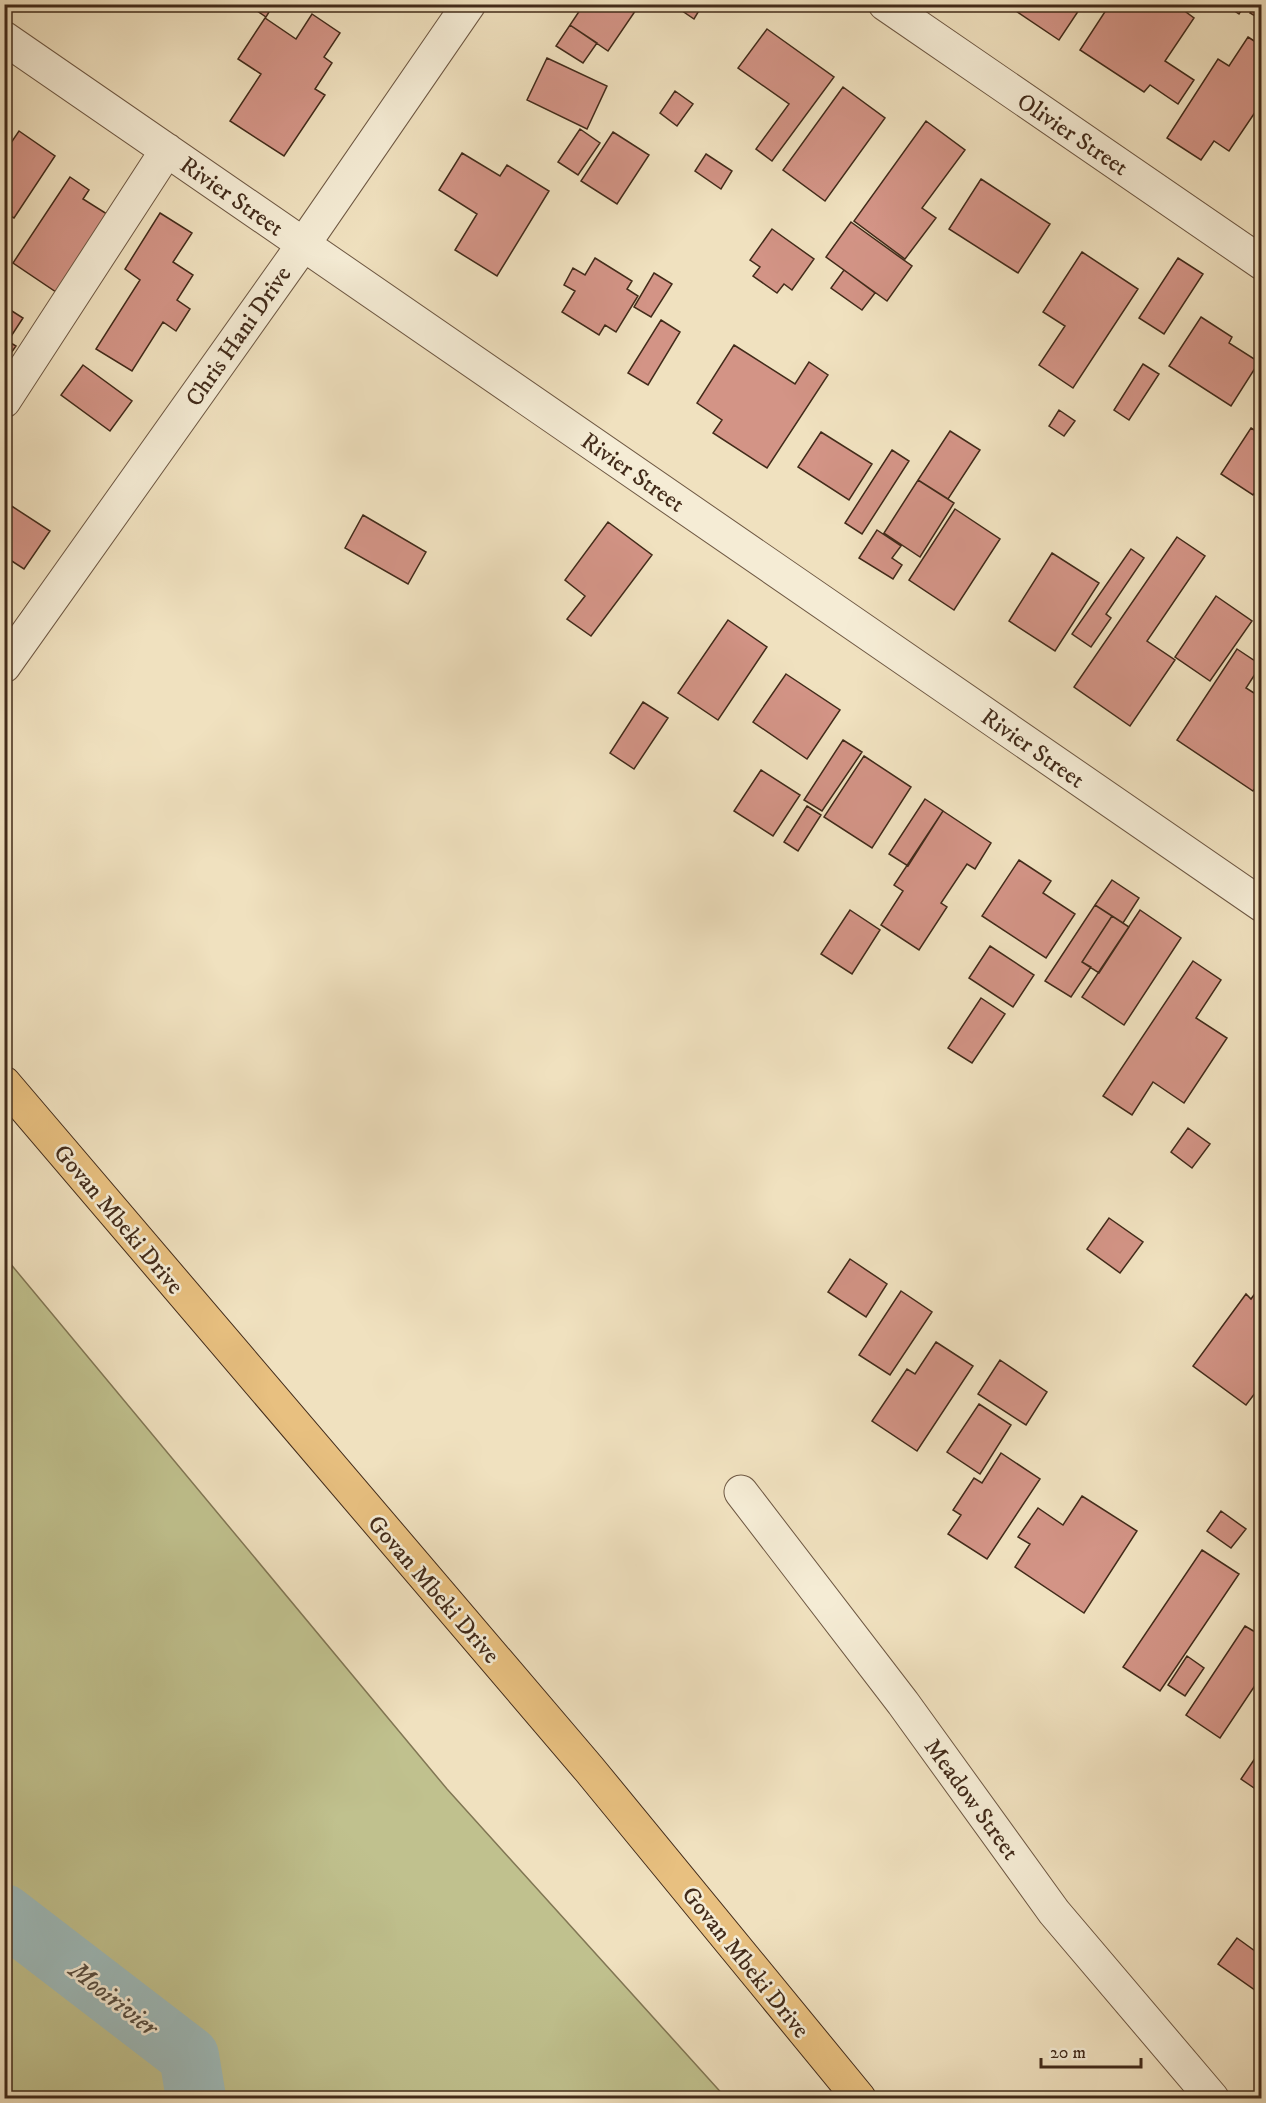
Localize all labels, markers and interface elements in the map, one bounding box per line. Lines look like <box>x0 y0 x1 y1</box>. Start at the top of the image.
street label: Olivier Street <box>1011 87 1134 183</box>
street label: Rivier Street <box>174 150 289 244</box>
street label: Chris Hani Drive <box>179 261 298 413</box>
street label: Rivier Street <box>575 426 690 520</box>
street label: Rivier Street <box>975 702 1090 796</box>
street label: Govan Mbeki Drive <box>47 1138 190 1301</box>
street label: Govan Mbeki Drive <box>361 1509 506 1670</box>
street label: Meadow Street <box>917 1733 1025 1866</box>
street label: Govan Mbeki Drive <box>675 1881 816 2045</box>
water label: Mooirivier <box>61 1953 165 2045</box>
scale bar <box>1041 2031 1142 2069</box>
text: 20 m <box>1050 2042 1086 2064</box>

